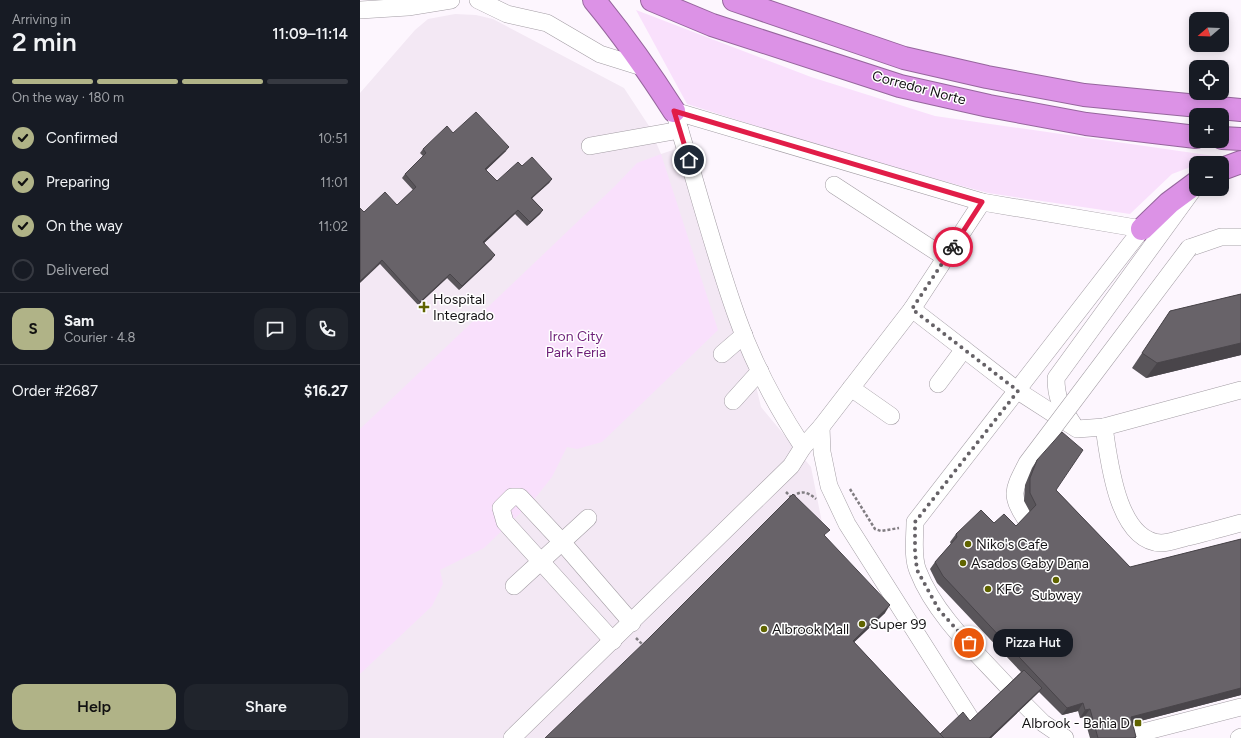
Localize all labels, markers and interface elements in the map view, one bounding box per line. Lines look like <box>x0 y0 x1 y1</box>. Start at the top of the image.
text: Arriving in <box>12 12 71 27</box>
north arrow <box>1189 12 1229 52</box>
map controls <box>1189 12 1229 196</box>
text: 11:09–11:14 <box>272 25 348 43</box>
text: 2 min <box>12 26 77 58</box>
button: locate <box>1189 60 1229 100</box>
street label: Corredor Norte <box>870 67 968 109</box>
text: On the way · 180 m <box>12 90 124 105</box>
button: + <box>1189 108 1229 148</box>
icon: check <box>12 127 34 149</box>
text: Confirmed <box>46 129 118 147</box>
text: 10:51 <box>318 131 348 146</box>
pin <box>672 143 706 177</box>
icon: home <box>678 149 700 171</box>
button: − <box>1189 156 1229 196</box>
icon: check <box>12 171 34 193</box>
text: Preparing <box>46 173 110 191</box>
text: 11:01 <box>320 175 348 190</box>
icon: check <box>12 215 34 237</box>
text: On the way <box>46 217 123 235</box>
text: 11:02 <box>318 219 348 234</box>
courier <box>933 227 973 267</box>
icon: bike <box>942 236 964 258</box>
text: Delivered <box>46 261 109 279</box>
place label: Hospital Integrado <box>433 291 494 324</box>
marker: Hospital Integrado <box>418 301 430 313</box>
button: chat <box>254 308 296 350</box>
button: phone <box>306 308 348 350</box>
text: Sam <box>64 312 94 330</box>
text: S <box>28 320 38 338</box>
park label: Iron City Park Feria <box>546 328 606 361</box>
text: Courier · 4.8 <box>64 330 136 345</box>
text: Order #2687 <box>12 382 98 400</box>
text: $16.27 <box>304 382 348 400</box>
place label: Niko's Cafe <box>976 536 1048 553</box>
marker: Niko's Cafe <box>963 539 973 549</box>
place label: Asados Gaby Dana <box>971 555 1089 572</box>
marker: Asados Gaby Dana <box>958 558 968 568</box>
marker: Subway <box>1051 575 1061 585</box>
place label: KFC <box>996 581 1022 598</box>
marker: KFC <box>983 584 993 594</box>
place label: Subway <box>1031 587 1081 604</box>
place label: Super 99 <box>870 616 926 633</box>
marker: Super 99 <box>857 619 867 629</box>
place label: Albrook Mall <box>772 621 849 638</box>
marker: Albrook Mall <box>759 624 769 634</box>
pin <box>952 626 986 660</box>
callout: Pizza Hut <box>993 629 1073 657</box>
icon: bag <box>958 632 980 654</box>
text: Pizza Hut <box>1005 635 1061 650</box>
button: Help <box>12 684 176 730</box>
button: Share <box>184 684 348 730</box>
place label: Albrook - Bahia D <box>1022 715 1130 732</box>
marker: Albrook - Bahia D <box>1133 718 1143 728</box>

